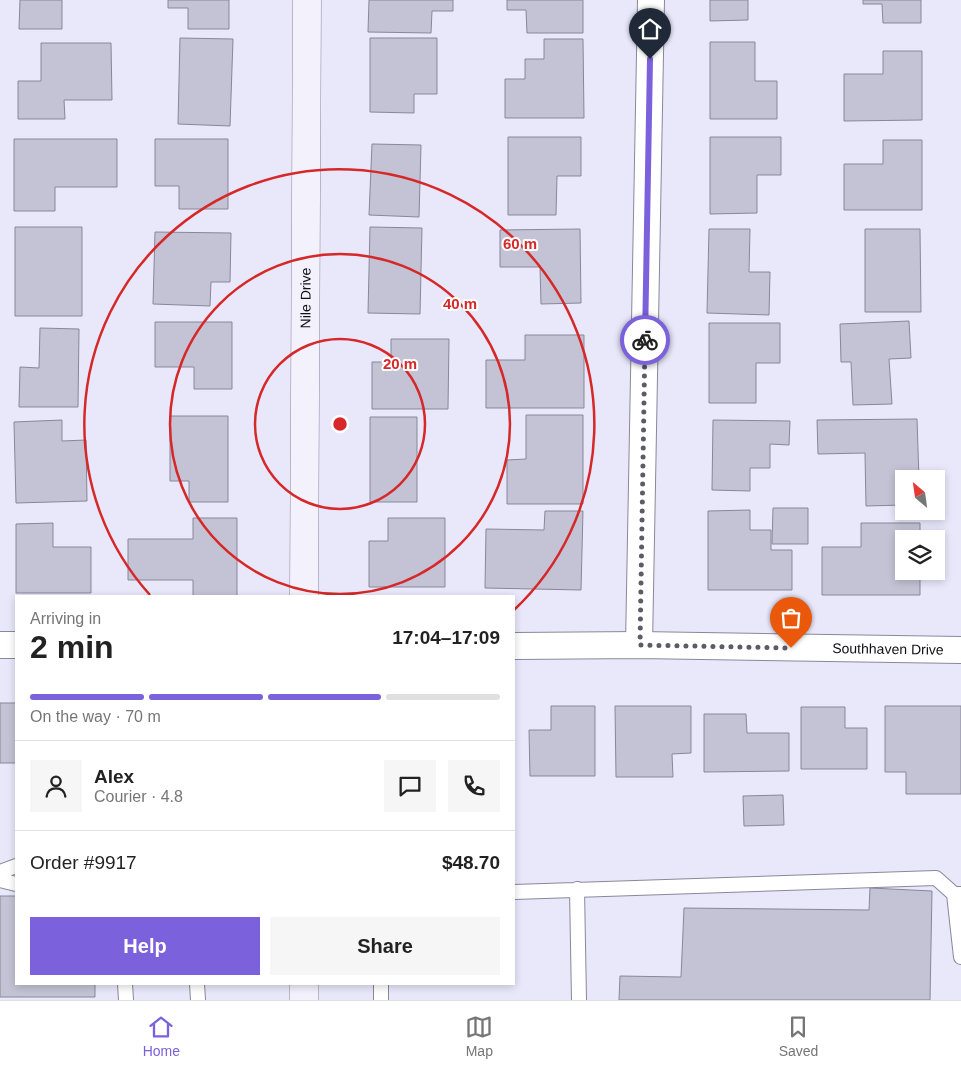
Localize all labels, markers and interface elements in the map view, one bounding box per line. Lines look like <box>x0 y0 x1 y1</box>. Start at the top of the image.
pin <box>629 8 671 59</box>
icon: home <box>636 15 664 43</box>
text: 60 m <box>503 235 537 252</box>
street label: Nile Drive <box>297 267 314 328</box>
text: 40 m <box>443 295 477 312</box>
courier <box>620 315 670 365</box>
icon: bike <box>631 326 659 354</box>
text: 20 m <box>383 355 417 372</box>
centre of rings <box>331 415 349 433</box>
north arrow <box>895 470 945 520</box>
map controls <box>895 470 945 580</box>
button: layers <box>895 530 945 580</box>
pin <box>770 597 812 648</box>
icon: bag <box>777 604 805 632</box>
text: Arriving in <box>30 610 101 627</box>
text: 17:04–17:09 <box>392 627 500 648</box>
text: 2 min <box>30 629 114 665</box>
street label: Southhaven Drive <box>832 640 944 658</box>
text: On the way · 70 m <box>30 708 161 725</box>
button: person <box>30 760 82 812</box>
button: chat <box>384 760 436 812</box>
button: phone <box>448 760 500 812</box>
text: Alex <box>94 766 134 787</box>
text: Courier · 4.8 <box>94 788 183 805</box>
text: Order #9917 <box>30 852 137 873</box>
text: $48.70 <box>442 852 500 873</box>
button: Help <box>30 917 260 975</box>
button: Share <box>270 917 500 975</box>
tab: Home <box>143 1013 180 1059</box>
tab: Map <box>465 1013 493 1059</box>
tab: Saved <box>779 1013 818 1059</box>

